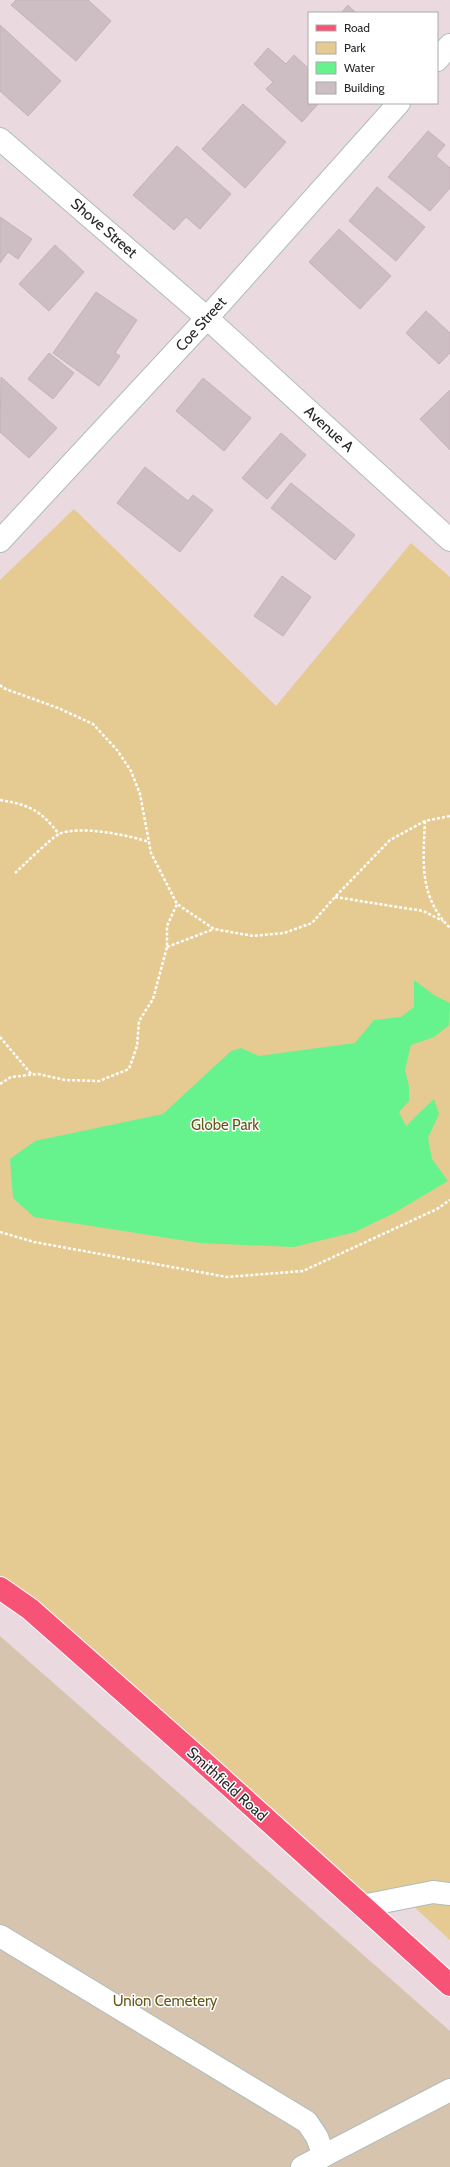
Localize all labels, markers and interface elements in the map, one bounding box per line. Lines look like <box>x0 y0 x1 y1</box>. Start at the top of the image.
legend <box>308 12 438 104</box>
text: Road <box>344 20 370 35</box>
text: Park <box>344 40 366 55</box>
text: Water <box>344 60 375 75</box>
text: Building <box>344 80 386 95</box>
street label: Shove Street <box>67 194 141 262</box>
street label: Coe Street <box>172 293 230 355</box>
street label: Avenue A <box>301 402 358 456</box>
park label: Globe Park <box>191 1116 259 1134</box>
street label: Smithfield Road <box>183 1743 271 1825</box>
park label: Union Cemetery <box>113 1992 218 2010</box>

